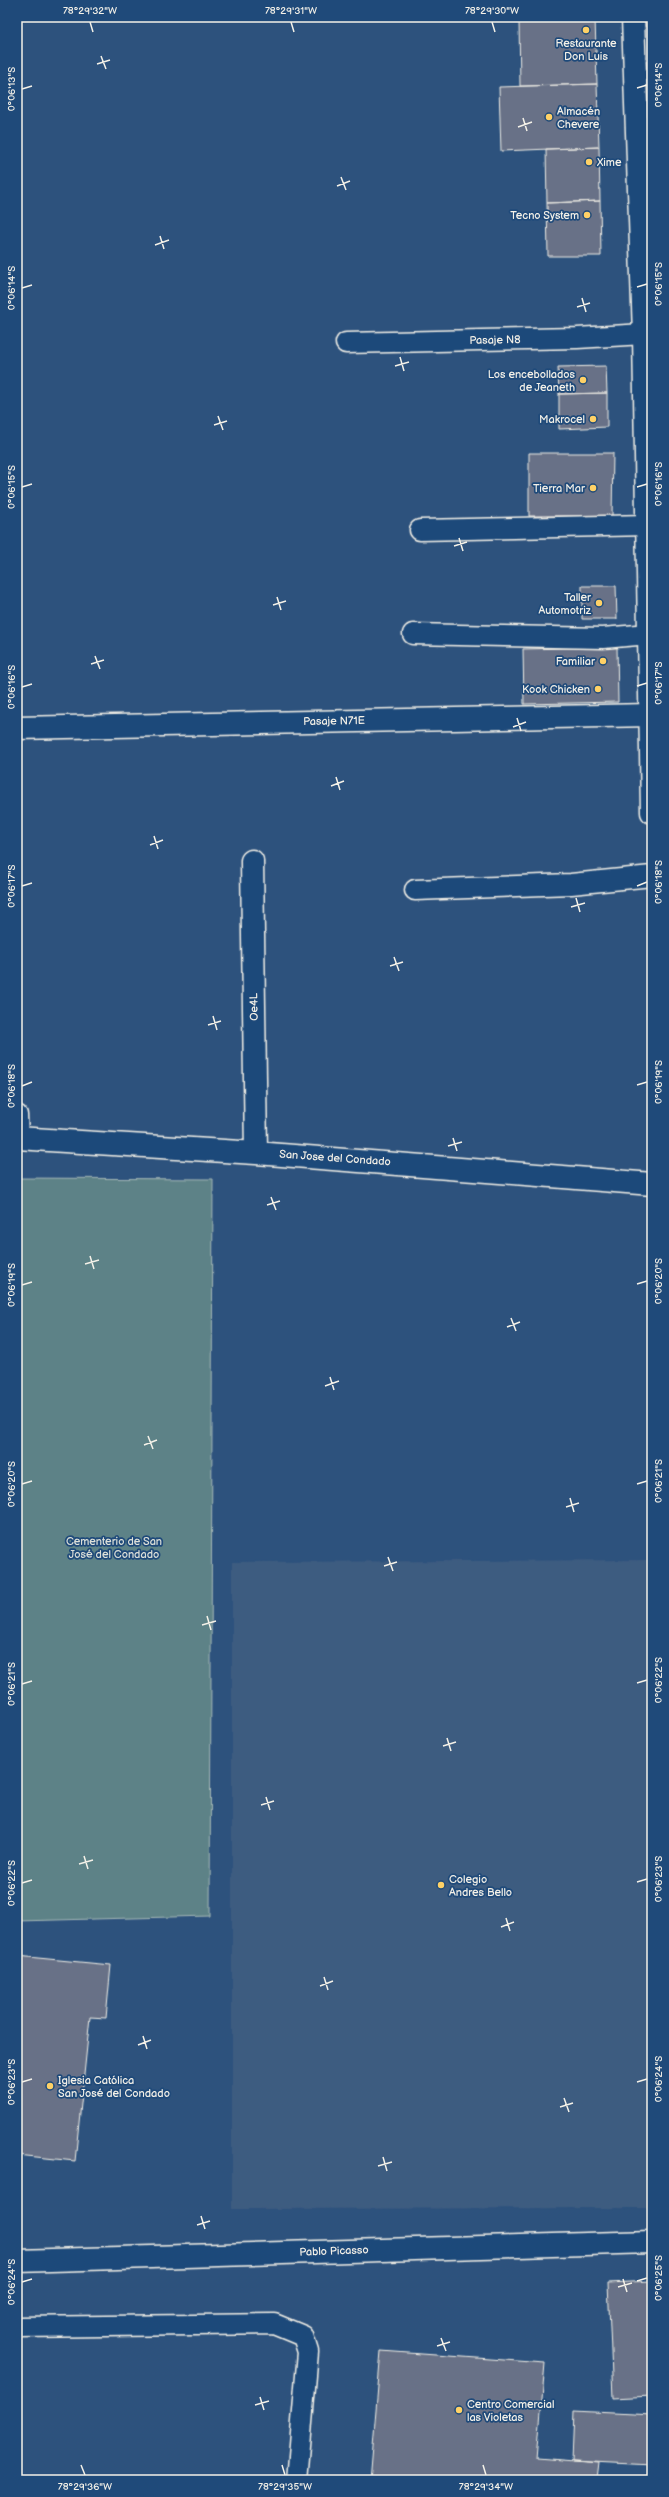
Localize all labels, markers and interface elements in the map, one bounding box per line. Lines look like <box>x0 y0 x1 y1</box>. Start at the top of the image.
text: 78°29'32"W <box>63 5 117 17</box>
text: 78°29'31"W <box>265 5 317 17</box>
text: 78°29'30"W <box>465 5 519 17</box>
marker: Restaurante Don Luis <box>581 25 591 35</box>
place label: Restaurante Don Luis <box>556 37 617 63</box>
text: 0°06'14"S <box>653 63 665 107</box>
text: 0°06'13"S <box>6 67 18 111</box>
place label: Almacén Chevere <box>557 105 600 131</box>
marker: Almacén Chevere <box>544 112 554 122</box>
place label: Xime <box>596 156 622 169</box>
marker: Xime <box>584 157 594 167</box>
place label: Tecno System <box>510 209 579 222</box>
marker: Tecno System <box>582 210 592 220</box>
text: 0°06'15"S <box>653 262 665 306</box>
text: 0°06'14"S <box>6 266 18 310</box>
street label: Pasaje N8 <box>469 333 521 347</box>
place label: Los encebollados de Jeaneth <box>488 368 576 394</box>
marker: Los encebollados de Jeaneth <box>578 375 588 385</box>
place label: Makrocel <box>539 413 585 426</box>
marker: Makrocel <box>588 414 598 424</box>
text: 0°06'16"S <box>653 462 665 506</box>
text: 0°06'15"S <box>6 465 18 509</box>
place label: Tierra Mar <box>533 482 586 495</box>
marker: Tierra Mar <box>588 483 598 493</box>
place label: Taller Automotriz <box>539 591 592 617</box>
marker: Taller Automotriz <box>594 598 604 608</box>
place label: Familiar <box>556 655 596 668</box>
marker: Familiar <box>598 656 608 666</box>
text: 0°06'17"S <box>653 661 665 705</box>
text: 0°06'16"S <box>6 665 18 709</box>
place label: Kook Chicken <box>522 683 590 696</box>
marker: Kook Chicken <box>593 684 603 694</box>
street label: Pasaje N71E <box>303 714 365 728</box>
text: 0°06'18"S <box>653 860 665 904</box>
text: 0°06'17"S <box>6 864 18 908</box>
street label: Oe4L <box>247 992 261 1021</box>
text: 0°06'19"S <box>653 1060 665 1104</box>
text: 0°06'18"S <box>6 1064 18 1108</box>
street label: San Jose del Condado <box>279 1148 391 1168</box>
text: 0°06'20"S <box>653 1258 665 1304</box>
text: 0°06'19"S <box>6 1263 18 1307</box>
text: 0°06'21"S <box>653 1459 665 1503</box>
text: 0°06'20"S <box>6 1461 18 1507</box>
park label: Cementerio de San José del Condado <box>66 1535 162 1561</box>
text: 0°06'22"S <box>653 1657 665 1703</box>
text: 0°06'21"S <box>6 1662 18 1706</box>
text: 0°06'23"S <box>653 1856 665 1902</box>
text: 0°06'22"S <box>6 1860 18 1906</box>
place label: Colegio Andres Bello <box>449 1873 512 1899</box>
marker: Colegio Andres Bello <box>436 1880 446 1890</box>
text: 0°06'24"S <box>653 2056 665 2102</box>
text: 0°06'23"S <box>6 2059 18 2105</box>
place label: Iglesia Católica San José del Condado <box>58 2074 170 2100</box>
marker: Iglesia Católica San José del Condado <box>45 2081 55 2091</box>
street label: Pablo Picasso <box>299 2243 369 2259</box>
text: 0°06'25"S <box>653 2255 665 2301</box>
text: 0°06'24"S <box>6 2259 18 2305</box>
place label: Centro Comercial las Violetas <box>467 2398 554 2424</box>
marker: Centro Comercial las Violetas <box>454 2405 464 2415</box>
text: 78°29'36"W <box>58 2481 112 2493</box>
text: 78°29'35"W <box>258 2481 312 2493</box>
text: 78°29'34"W <box>459 2481 513 2493</box>

